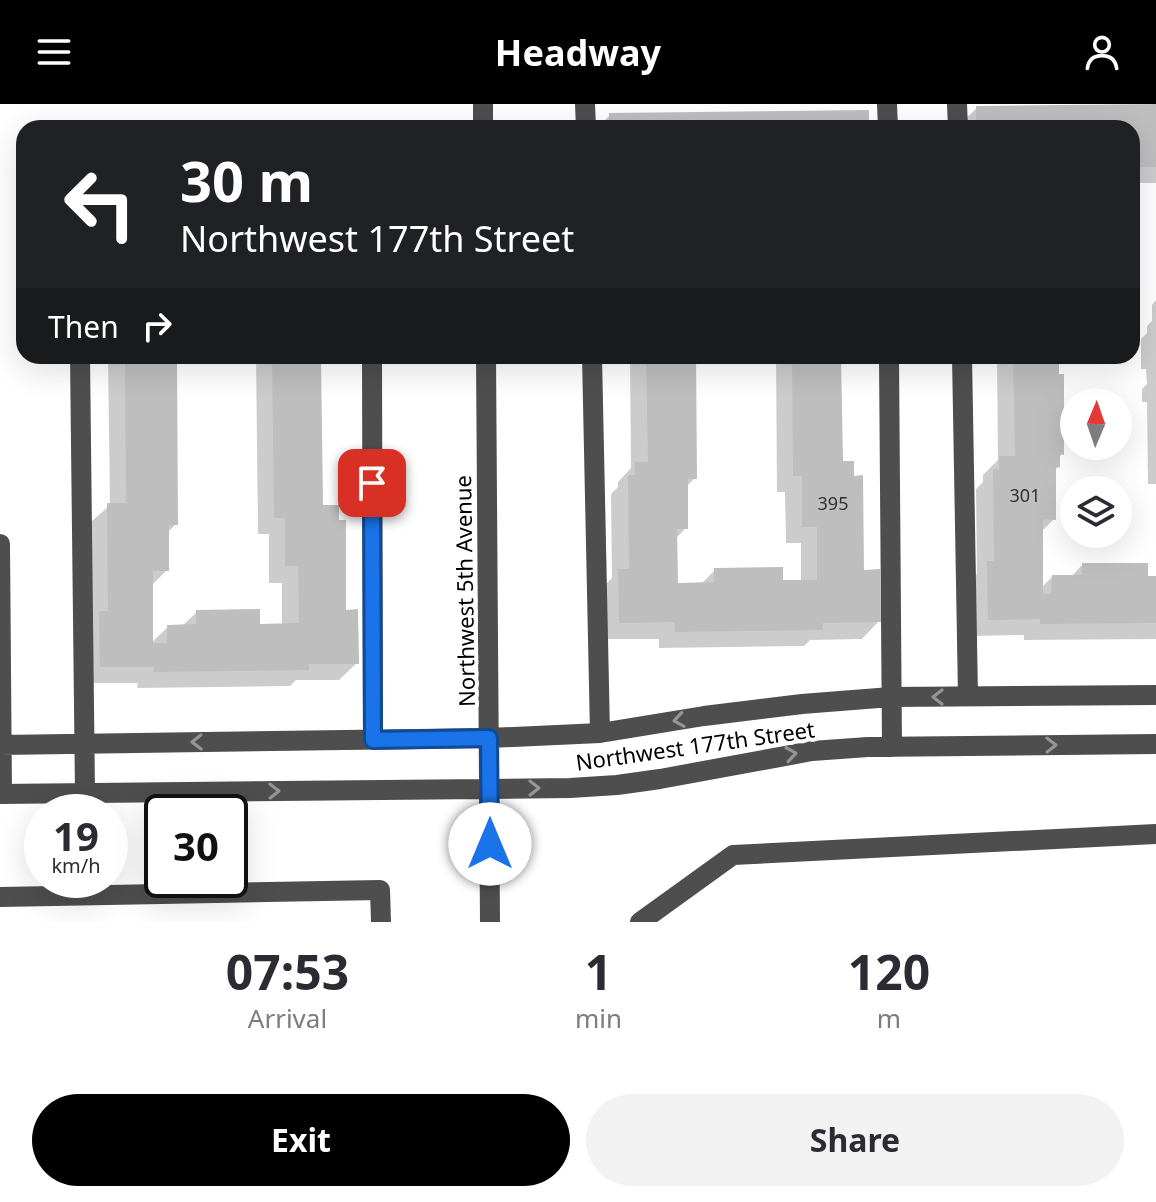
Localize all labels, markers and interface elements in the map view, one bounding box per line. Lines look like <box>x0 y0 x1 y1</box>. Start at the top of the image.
text: Headway <box>495 28 661 77</box>
icon: menu <box>32 30 76 74</box>
icon: person <box>1080 30 1124 74</box>
text: 30 m <box>180 142 313 218</box>
icon: left <box>48 152 152 256</box>
text: Northwest 177th Street <box>180 214 574 263</box>
icon: right <box>135 304 179 348</box>
text: Then <box>48 306 119 347</box>
north arrow <box>1060 388 1132 460</box>
map controls <box>1060 388 1132 548</box>
pin <box>338 449 406 517</box>
icon: arrive <box>350 461 394 505</box>
street label: Northwest 5th Avenue <box>447 475 481 707</box>
button: layers <box>1060 476 1132 548</box>
house number: 301 <box>1010 483 1040 507</box>
house number: 395 <box>818 491 848 515</box>
one-way arrow <box>931 688 944 705</box>
one-way arrow <box>673 711 686 728</box>
street label: Northwest 177th Street <box>574 713 816 777</box>
one-way arrow <box>190 733 203 751</box>
one-way arrow <box>1045 736 1058 754</box>
one-way arrow <box>784 746 798 763</box>
one-way arrow <box>528 780 541 797</box>
one-way arrow <box>268 782 281 800</box>
speed limit sign: 30 <box>144 794 248 898</box>
position arrow <box>448 802 532 886</box>
text: 19 <box>53 808 99 863</box>
text: km/h <box>51 852 101 879</box>
text: 07:53 <box>226 939 349 1004</box>
text: 1 <box>585 939 612 1004</box>
text: 120 <box>848 939 930 1004</box>
text: Arrival <box>248 1000 327 1036</box>
text: min <box>575 1000 622 1036</box>
text: m <box>877 1000 901 1036</box>
button: Exit <box>32 1094 570 1186</box>
button: Share <box>586 1094 1124 1186</box>

